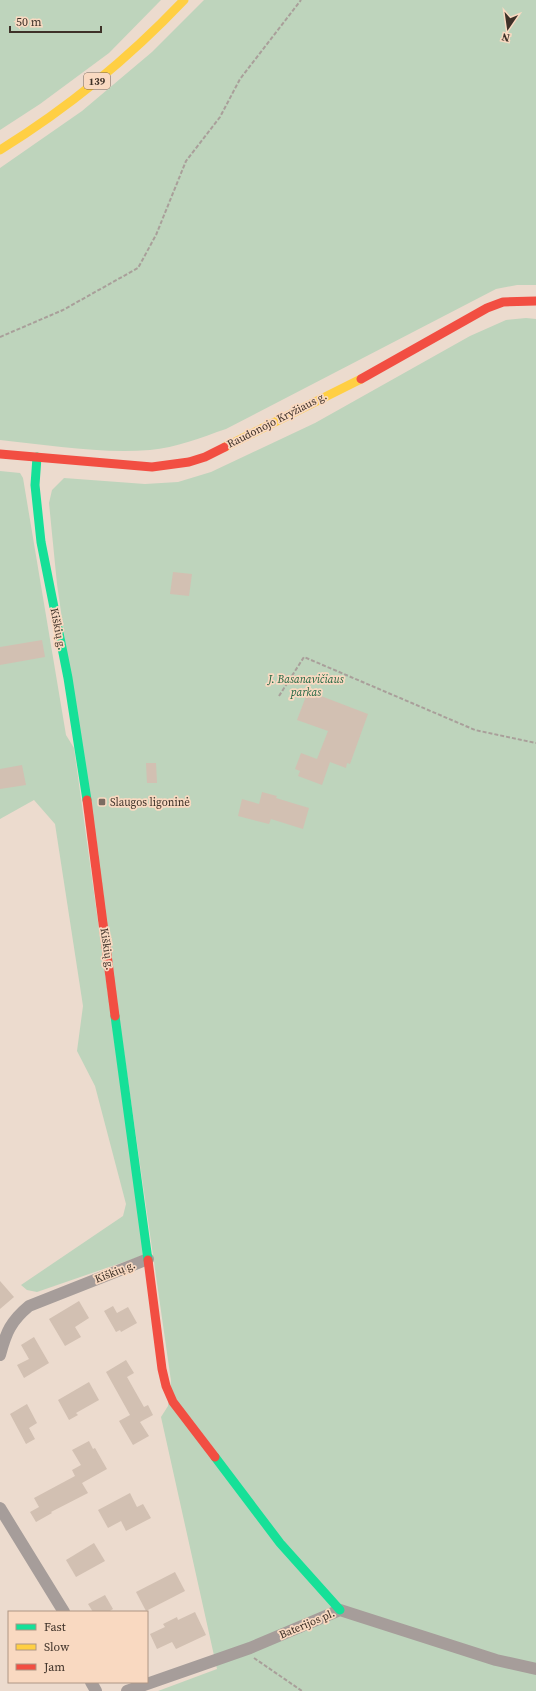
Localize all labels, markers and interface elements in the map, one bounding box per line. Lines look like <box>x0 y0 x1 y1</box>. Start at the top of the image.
scale bar <box>10 8 101 34</box>
north arrow <box>488 8 528 48</box>
text: 50 m <box>16 14 42 30</box>
text: N <box>500 29 511 45</box>
road number: 139 <box>84 73 110 89</box>
street label: Raudonojo Kryžiaus g. <box>225 388 329 452</box>
street label: Kiškių g. <box>47 607 69 651</box>
park label: J. Basanavičiaus parkas <box>266 672 344 700</box>
place label: Slaugos ligoninė <box>110 795 190 810</box>
marker: Slaugos ligoninė <box>97 797 107 807</box>
street label: Kiškių g. <box>97 927 117 971</box>
street label: Kiškių g. <box>92 1257 138 1287</box>
street label: Baterijos pl. <box>277 1606 337 1642</box>
legend <box>8 1611 148 1683</box>
text: Fast <box>44 1619 66 1635</box>
text: Slow <box>44 1639 70 1655</box>
text: Jam <box>43 1659 65 1675</box>

